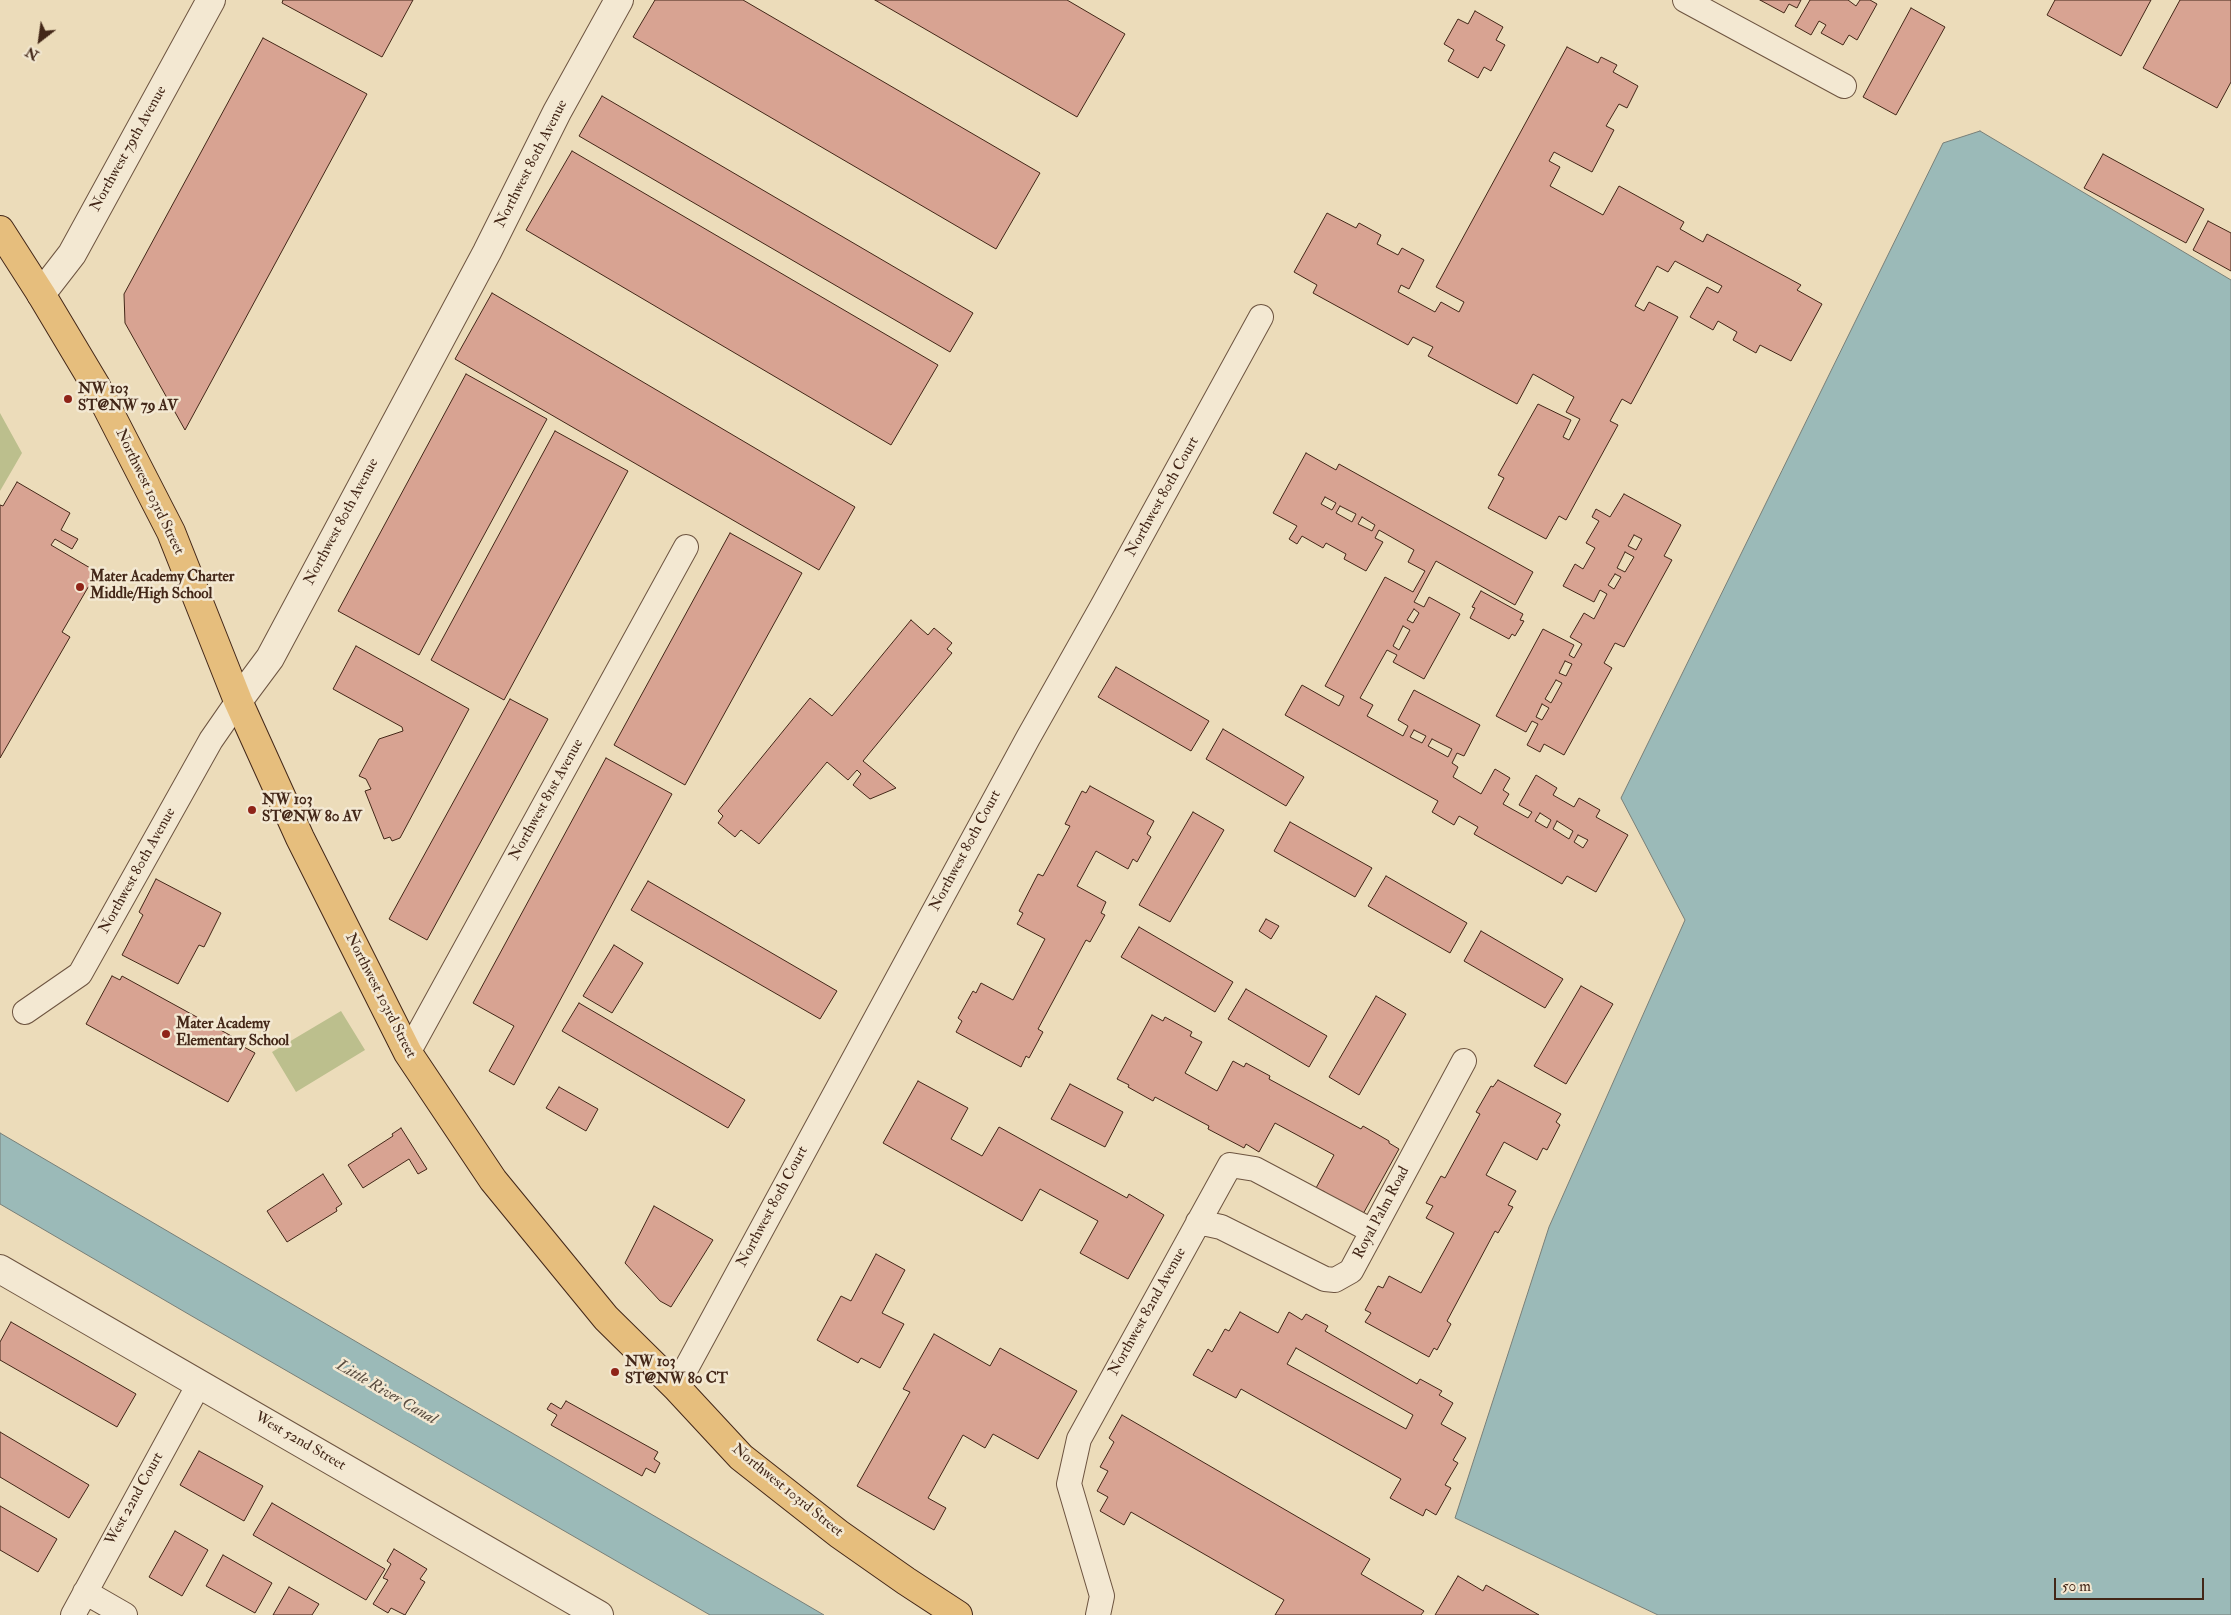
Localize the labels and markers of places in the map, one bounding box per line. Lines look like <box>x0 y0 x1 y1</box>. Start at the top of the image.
place label: NW 103 ST@NW 79 AV <box>78 381 178 416</box>
marker: NW 103 ST@NW 79 AV <box>62 393 74 405</box>
place label: Mater Academy Charter Middle/High School <box>90 569 234 604</box>
marker: Mater Academy Charter Middle/High School <box>74 581 86 593</box>
place label: NW 103 ST@NW 80 AV <box>262 792 362 827</box>
marker: NW 103 ST@NW 80 AV <box>246 804 258 816</box>
place label: Mater Academy Elementary School <box>176 1016 289 1051</box>
marker: Mater Academy Elementary School <box>160 1028 172 1040</box>
place label: NW 103 ST@NW 80 CT <box>625 1354 728 1389</box>
marker: NW 103 ST@NW 80 CT <box>609 1366 621 1378</box>

